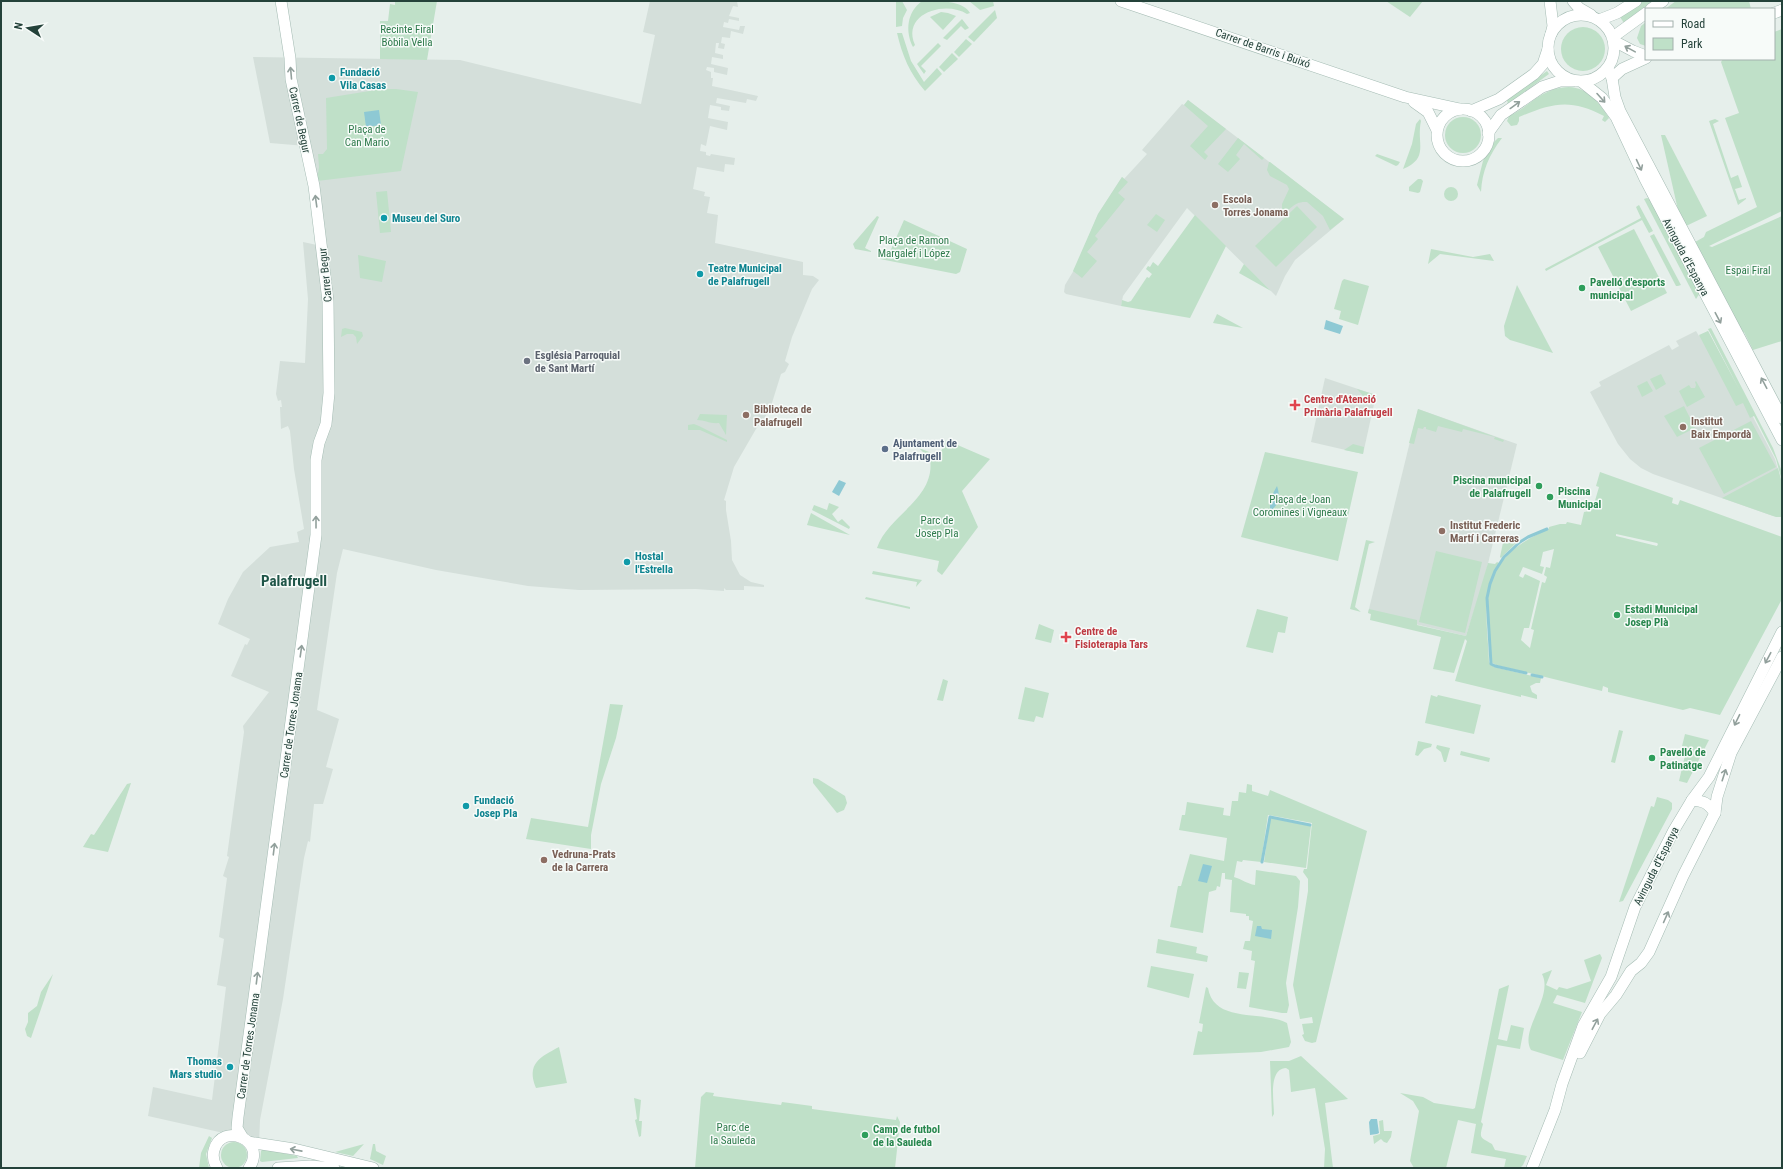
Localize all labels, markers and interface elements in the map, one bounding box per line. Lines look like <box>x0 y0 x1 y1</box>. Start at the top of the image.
north arrow <box>8 8 48 48</box>
legend <box>1645 8 1775 60</box>
text: Road <box>1681 17 1705 31</box>
text: N <box>12 21 26 31</box>
park label: Recinte Firal Bòbila Vella <box>380 23 434 49</box>
street label: Carrer de Barris i Buixó <box>1214 26 1312 71</box>
text: Park <box>1681 37 1703 51</box>
one-way arrow <box>1624 45 1636 53</box>
place label: Fundació Vila Casas <box>340 66 386 92</box>
one-way arrow <box>287 67 295 80</box>
marker: Fundació Vila Casas <box>327 73 337 83</box>
street label: Carrer de Begur <box>286 86 313 155</box>
one-way arrow <box>1596 93 1606 103</box>
one-way arrow <box>1509 101 1520 110</box>
park label: Plaça de Can Mario <box>345 123 390 149</box>
one-way arrow <box>1636 159 1643 171</box>
place label: Escola Torres Jonama <box>1223 193 1288 219</box>
one-way arrow <box>312 195 320 208</box>
marker: Escola Torres Jonama <box>1210 200 1220 210</box>
place label: Museu del Suro <box>392 212 461 225</box>
marker: Museu del Suro <box>379 213 389 223</box>
street label: Avinguda d'Espanya <box>1660 216 1712 298</box>
park label: Plaça de Ramon Margalef i López <box>878 234 950 260</box>
street label: Carrer Begur <box>316 247 335 303</box>
place label: Teatre Municipal de Palafrugell <box>708 262 782 288</box>
park label: Espai Firal <box>1726 264 1770 277</box>
marker: Teatre Municipal de Palafrugell <box>695 269 705 279</box>
place label: Pavelló d'esports municipal <box>1590 276 1665 302</box>
marker: Pavelló d'esports municipal <box>1577 283 1587 293</box>
one-way arrow <box>1715 311 1723 323</box>
place label: Església Parroquial de Sant Martí <box>535 349 620 375</box>
marker: Església Parroquial de Sant Martí <box>522 356 532 366</box>
one-way arrow <box>1759 378 1767 390</box>
place label: Centre d'Atenció Primària Palafrugell <box>1304 393 1393 419</box>
marker: Centre d'Atenció Primària Palafrugell <box>1289 399 1301 411</box>
place label: Biblioteca de Palafrugell <box>754 403 812 429</box>
marker: Biblioteca de Palafrugell <box>741 410 751 420</box>
place label: Institut Baix Empordà <box>1691 415 1751 441</box>
marker: Institut Baix Empordà <box>1678 422 1688 432</box>
place label: Ajuntament de Palafrugell <box>893 437 957 463</box>
marker: Ajuntament de Palafrugell <box>880 444 890 454</box>
place label: Piscina municipal de Palafrugell <box>1453 474 1531 500</box>
marker: Piscina municipal de Palafrugell <box>1534 481 1544 491</box>
place label: Piscina Municipal <box>1558 485 1601 511</box>
marker: Piscina Municipal <box>1545 492 1555 502</box>
park label: Plaça de Joan Coromines i Vigneaux <box>1253 493 1347 519</box>
park label: Parc de Josep Pla <box>916 514 958 540</box>
one-way arrow <box>312 516 320 529</box>
place label: Institut Frederic Martí i Carreras <box>1450 519 1520 545</box>
marker: Institut Frederic Martí i Carreras <box>1437 526 1447 536</box>
place label: Hostal l'Estrella <box>635 550 673 576</box>
marker: Hostal l'Estrella <box>622 557 632 567</box>
district label: Palafrugell <box>261 572 327 590</box>
place label: Estadi Municipal Josep Plà <box>1625 603 1698 629</box>
marker: Estadi Municipal Josep Plà <box>1612 610 1622 620</box>
place label: Centre de Fisioterapia Tars <box>1075 625 1148 651</box>
marker: Centre de Fisioterapia Tars <box>1060 631 1072 643</box>
one-way arrow <box>297 645 305 658</box>
one-way arrow <box>1764 652 1771 664</box>
street label: Carrer de Torres Jonama <box>278 671 305 779</box>
one-way arrow <box>1732 713 1740 725</box>
place label: Pavelló de Patinatge <box>1660 746 1706 772</box>
marker: Pavelló de Patinatge <box>1647 753 1657 763</box>
one-way arrow <box>1721 769 1728 782</box>
place label: Fundació Josep Pla <box>474 794 517 820</box>
marker: Fundació Josep Pla <box>461 801 471 811</box>
street label: Avinguda d'Espanya <box>1631 825 1682 908</box>
one-way arrow <box>271 843 278 856</box>
place label: Vedruna-Prats de la Carrera <box>552 848 616 874</box>
marker: Vedruna-Prats de la Carrera <box>539 855 549 865</box>
one-way arrow <box>1662 911 1670 923</box>
one-way arrow <box>254 972 261 985</box>
street label: Carrer de Torres Jonama <box>235 992 262 1100</box>
one-way arrow <box>1592 1018 1599 1030</box>
place label: Thomas Mars studio <box>170 1055 223 1081</box>
marker: Thomas Mars studio <box>225 1062 235 1072</box>
park label: Parc de la Sauleda <box>710 1121 756 1147</box>
place label: Camp de futbol de la Sauleda <box>873 1123 940 1149</box>
marker: Camp de futbol de la Sauleda <box>860 1130 870 1140</box>
one-way arrow <box>290 1145 303 1153</box>

